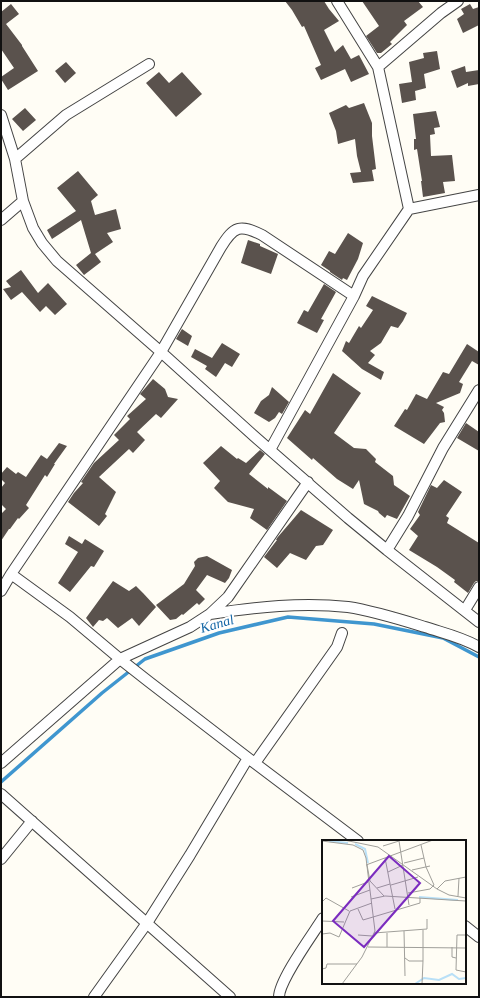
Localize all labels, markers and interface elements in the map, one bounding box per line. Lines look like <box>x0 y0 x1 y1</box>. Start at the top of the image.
water label: Kanal <box>198 612 236 636</box>
inset map <box>322 840 466 984</box>

